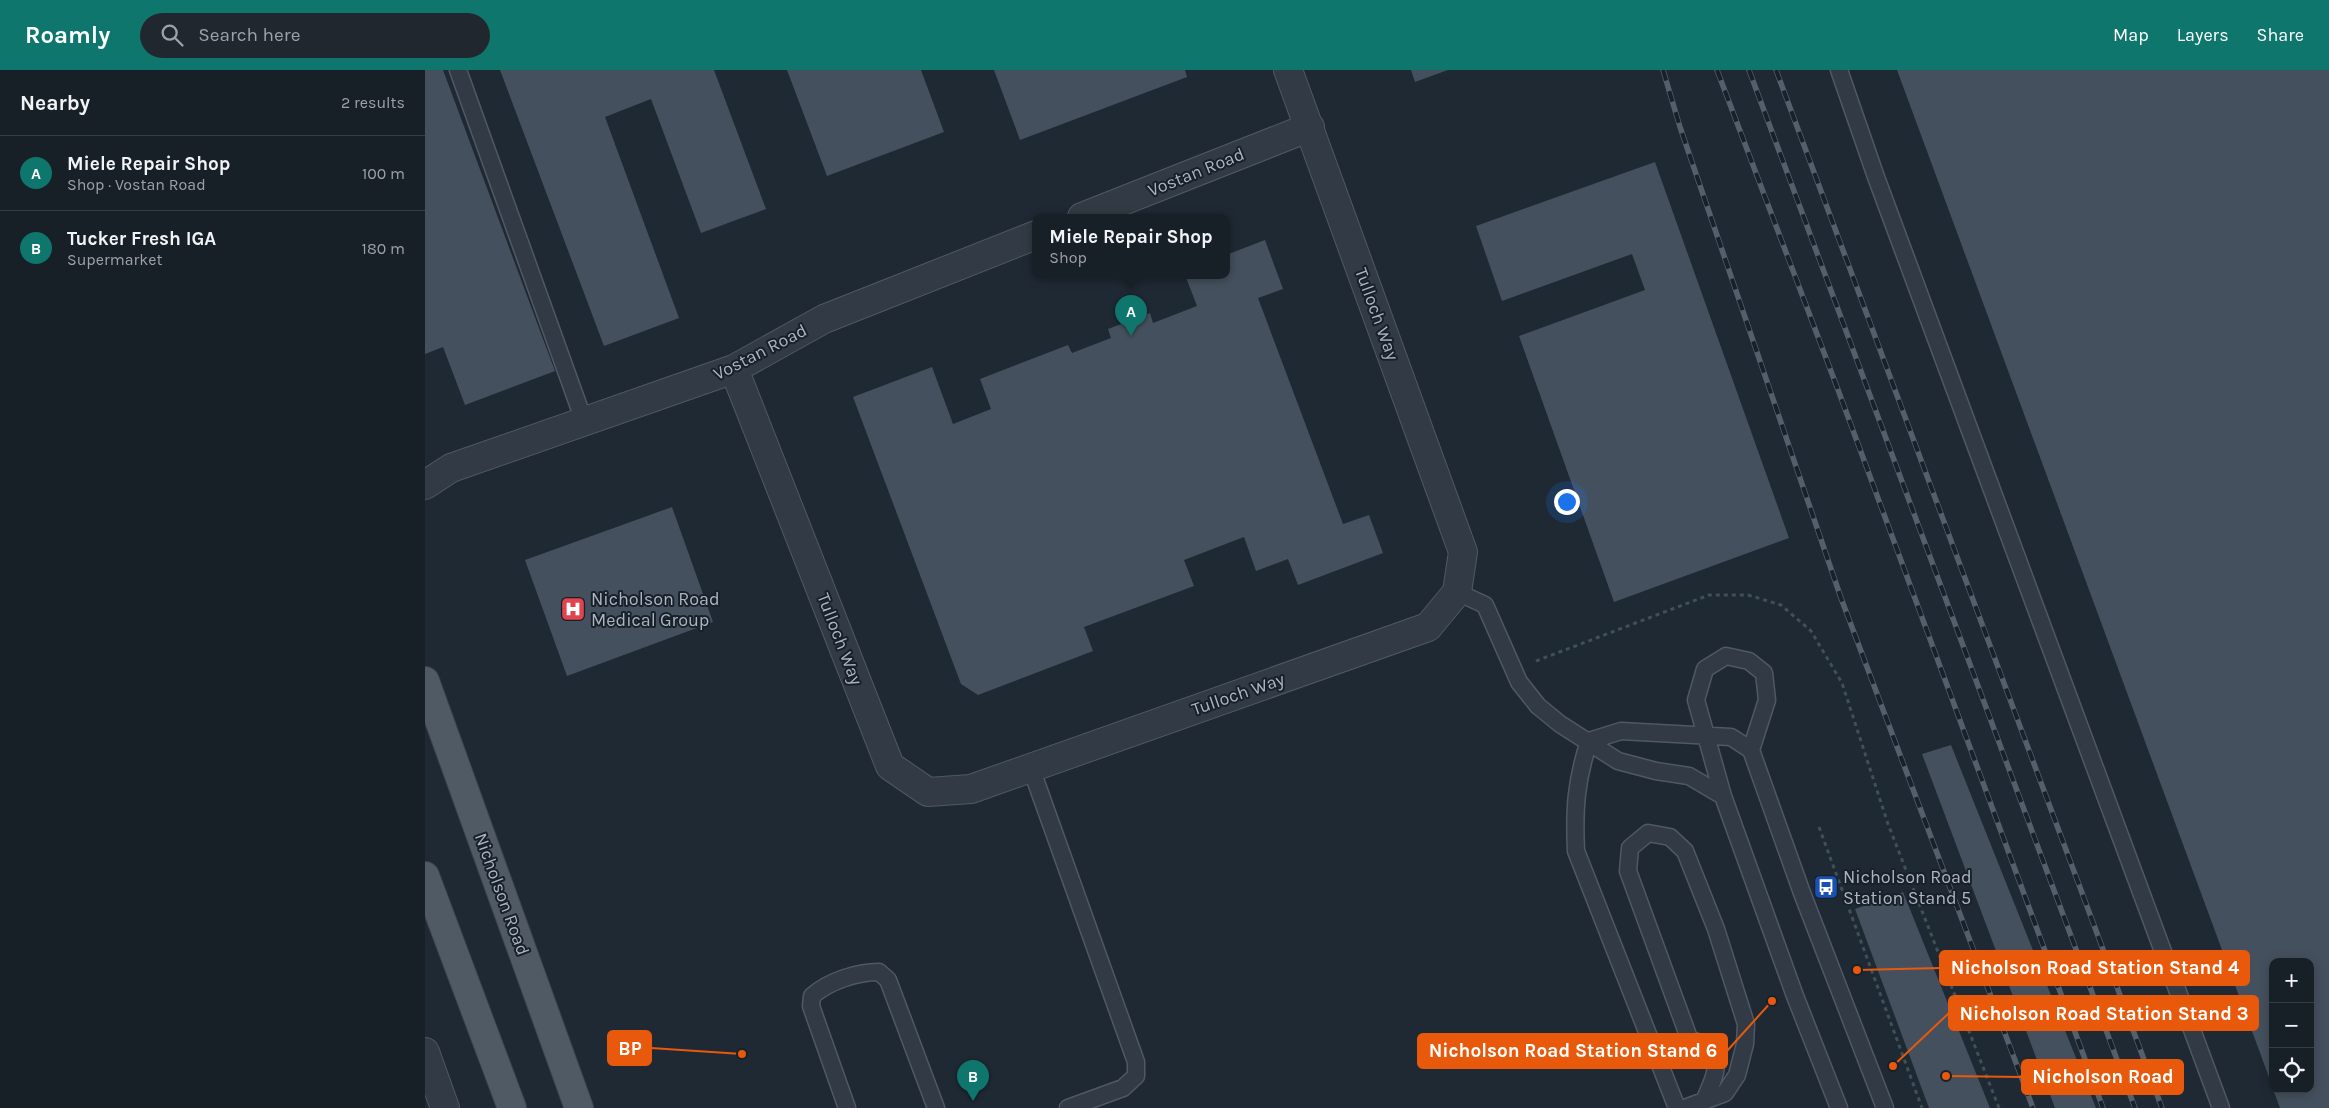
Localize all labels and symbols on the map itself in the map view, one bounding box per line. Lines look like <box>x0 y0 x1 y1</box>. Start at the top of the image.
street label: Vostan Road <box>1145 143 1247 201</box>
street label: Tulloch Way <box>1350 265 1404 364</box>
pin: A <box>1115 295 1147 336</box>
street label: Vostan Road <box>710 319 810 385</box>
your location <box>1554 489 1580 515</box>
place label: Nicholson Road Medical Group <box>591 588 720 631</box>
street label: Tulloch Way <box>812 590 868 689</box>
hospital icon: Nicholson Road Medical Group <box>560 596 586 622</box>
street label: Tulloch Way <box>1189 668 1288 720</box>
street label: Nicholson Road <box>470 830 534 958</box>
place label: Nicholson Road Station Stand 5 <box>1843 866 1972 909</box>
bus stop icon: Nicholson Road Station Stand 5 <box>1813 874 1839 900</box>
callout: Nicholson Road Station Stand 4 <box>1940 951 2249 985</box>
text: Nicholson Road Station Stand 4 <box>1951 957 2240 979</box>
callout: Nicholson Road Station Stand 3 <box>1949 996 2258 1030</box>
text: Nicholson Road Station Stand 3 <box>1960 1003 2248 1025</box>
callout: BP <box>608 1031 651 1065</box>
callout: Nicholson Road Station Stand 6 <box>1418 1034 1727 1068</box>
text: BP <box>618 1038 642 1060</box>
text: Nicholson Road Station Stand 6 <box>1429 1040 1717 1062</box>
pin: B <box>957 1060 989 1101</box>
callout: Nicholson Road <box>2022 1060 2183 1094</box>
text: Nicholson Road <box>2032 1066 2174 1088</box>

